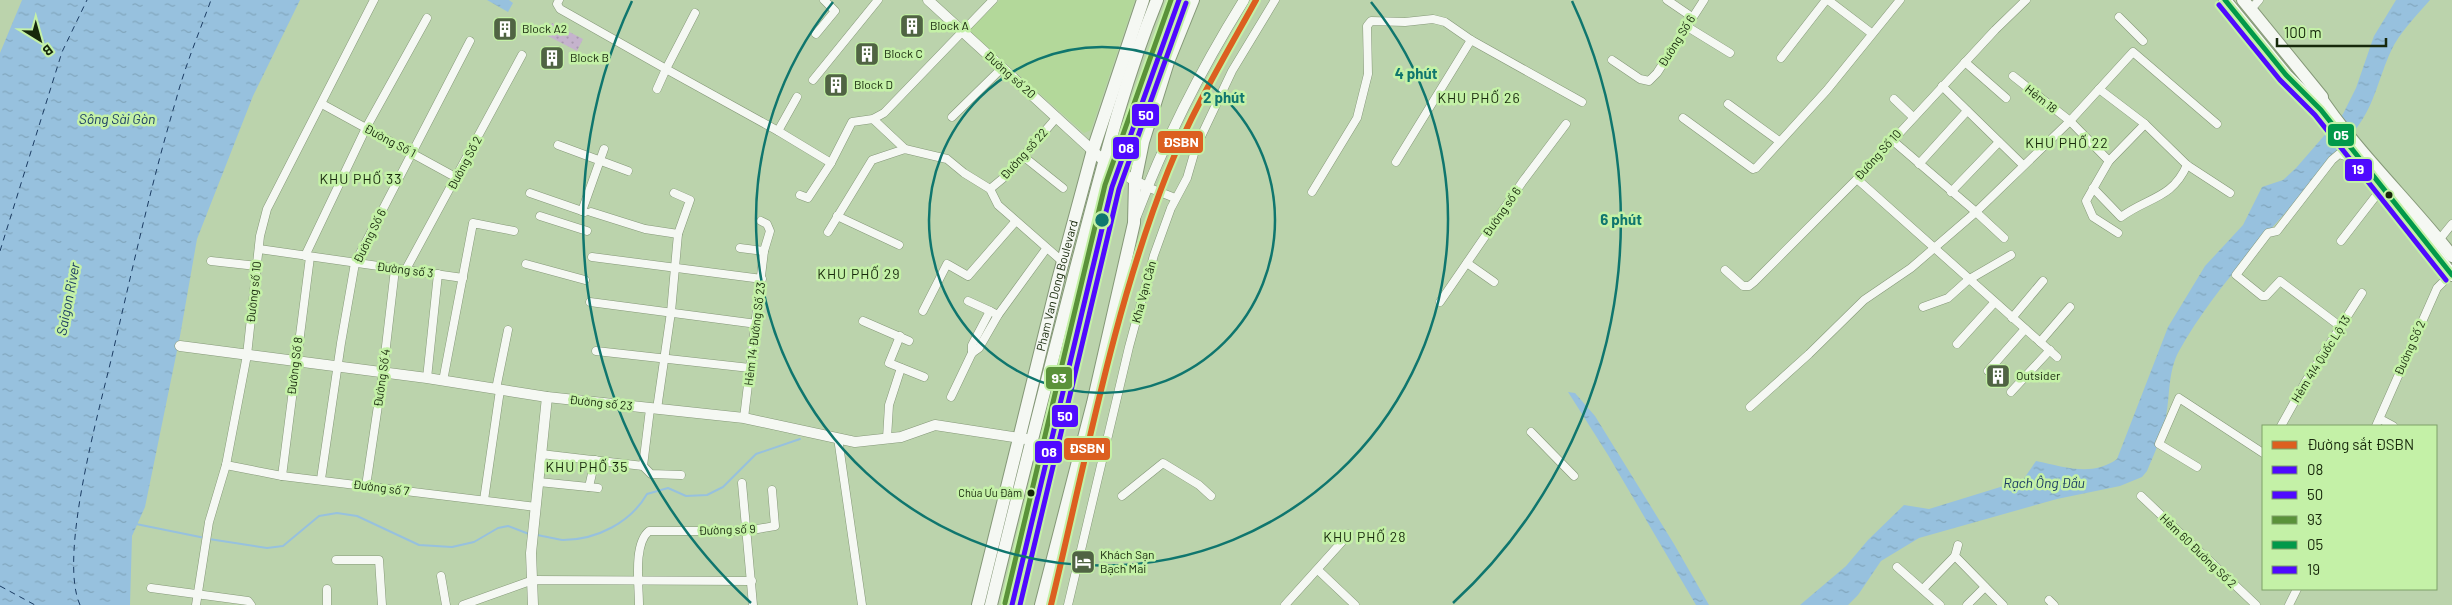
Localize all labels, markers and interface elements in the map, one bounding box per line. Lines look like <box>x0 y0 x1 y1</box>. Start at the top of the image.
street label: Đường Số 6 <box>1655 12 1698 69</box>
building icon: Block A <box>899 13 925 39</box>
north arrow <box>15 15 65 65</box>
scale bar <box>2277 15 2386 47</box>
building icon: Block A2 <box>492 16 518 42</box>
place label: Block A <box>930 18 969 32</box>
place label: Block A2 <box>522 21 567 35</box>
text: 100 m <box>2284 23 2322 41</box>
text: B <box>40 41 57 60</box>
building icon: Block C <box>854 41 880 67</box>
building icon: Block B <box>539 45 565 71</box>
place label: Block C <box>884 46 923 60</box>
street label: Đường số 20 <box>982 48 1039 101</box>
place label: Block B <box>570 50 609 64</box>
text: 4 phút <box>1395 64 1438 82</box>
building icon: Block D <box>823 72 849 98</box>
place label: Block D <box>854 77 893 91</box>
street label: Hẻm 18 <box>2023 81 2060 115</box>
text: 2 phút <box>1203 88 1245 106</box>
district label: KHU PHỐ 26 <box>1437 89 1521 106</box>
line badge: 50 <box>1131 103 1160 127</box>
text: 50 <box>1138 106 1154 123</box>
water label: Sông Sài Gòn <box>79 110 155 127</box>
street label: Đường Số 1 <box>362 121 419 160</box>
line badge: 05 <box>2327 123 2355 147</box>
street label: Đường số 22 <box>997 125 1050 182</box>
street label: Đường Số 10 <box>1851 126 1904 182</box>
text: 05 <box>2333 126 2349 143</box>
line badge: ĐSBN <box>1157 130 1204 154</box>
street label: Đường Số 2 <box>444 133 484 192</box>
text: ĐSBN <box>1163 133 1199 150</box>
district label: KHU PHỐ 22 <box>2025 134 2109 151</box>
line badge: 08 <box>1112 136 1140 160</box>
text: 08 <box>1118 139 1134 156</box>
line badge: 19 <box>2344 158 2373 182</box>
text: 19 <box>2352 160 2364 177</box>
district label: KHU PHỐ 33 <box>320 170 402 187</box>
street label: Đường số 6 <box>1479 184 1523 239</box>
unlabelled marker <box>2384 190 2394 200</box>
street label: Đường Số 6 <box>350 206 388 265</box>
text: 6 phút <box>1600 210 1642 228</box>
centre of rings <box>1093 211 1111 229</box>
street label: Pham Van Dong Boulevard <box>1033 218 1080 352</box>
street label: Đường số 3 <box>376 259 434 279</box>
street label: Kha Vạn Cân <box>1128 259 1158 324</box>
water label: Saigon River <box>52 260 83 337</box>
street label: Đường số 10 <box>243 260 263 323</box>
district label: KHU PHỐ 29 <box>817 265 901 282</box>
street label: Hẻm 14 Đường Số 23 <box>741 281 767 387</box>
street label: Hẻm 414 Quốc Lộ 13 <box>2288 312 2353 404</box>
street label: Đường Số 2 <box>2391 318 2427 377</box>
street label: Đường Số 8 <box>284 336 305 396</box>
street label: Đường Số 4 <box>370 348 392 408</box>
building icon: Outsider <box>1985 363 2011 389</box>
line badge: 93 <box>1045 366 1073 390</box>
place label: Outsider <box>2016 368 2061 382</box>
text: 93 <box>1052 369 1067 386</box>
street label: Đường số 23 <box>569 392 633 412</box>
line badge: 50 <box>1051 404 1079 428</box>
text: 50 <box>1057 407 1073 424</box>
legend <box>2262 425 2437 590</box>
text: Đường sắt ĐSBN <box>2307 435 2414 453</box>
line badge: ĐSBN <box>1063 437 1111 461</box>
text: ĐSBN <box>1069 439 1105 456</box>
line badge: 08 <box>1034 440 1063 464</box>
text: 08 <box>1041 443 1057 460</box>
district label: KHU PHỐ 35 <box>546 458 628 475</box>
text: 08 <box>2307 460 2323 478</box>
water label: Rạch Ông Đầu <box>2003 474 2085 491</box>
street label: Đường số 7 <box>352 477 410 497</box>
text: 50 <box>2307 485 2323 503</box>
place label: Chùa Ưu Đàm <box>958 486 1022 499</box>
marker: Chùa Ưu Đàm <box>1026 488 1036 498</box>
street label: Hẻm 60 Đường Số 2 <box>2158 510 2240 590</box>
text: 93 <box>2307 510 2323 528</box>
street label: Đường số 9 <box>698 521 756 537</box>
district label: KHU PHỐ 28 <box>1323 528 1407 545</box>
text: 05 <box>2307 535 2323 553</box>
place label: Khách Sạn Bạch Mai <box>1100 547 1155 575</box>
hotel icon: Khách Sạn Bạch Mai <box>1070 549 1096 575</box>
text: 19 <box>2307 560 2320 578</box>

